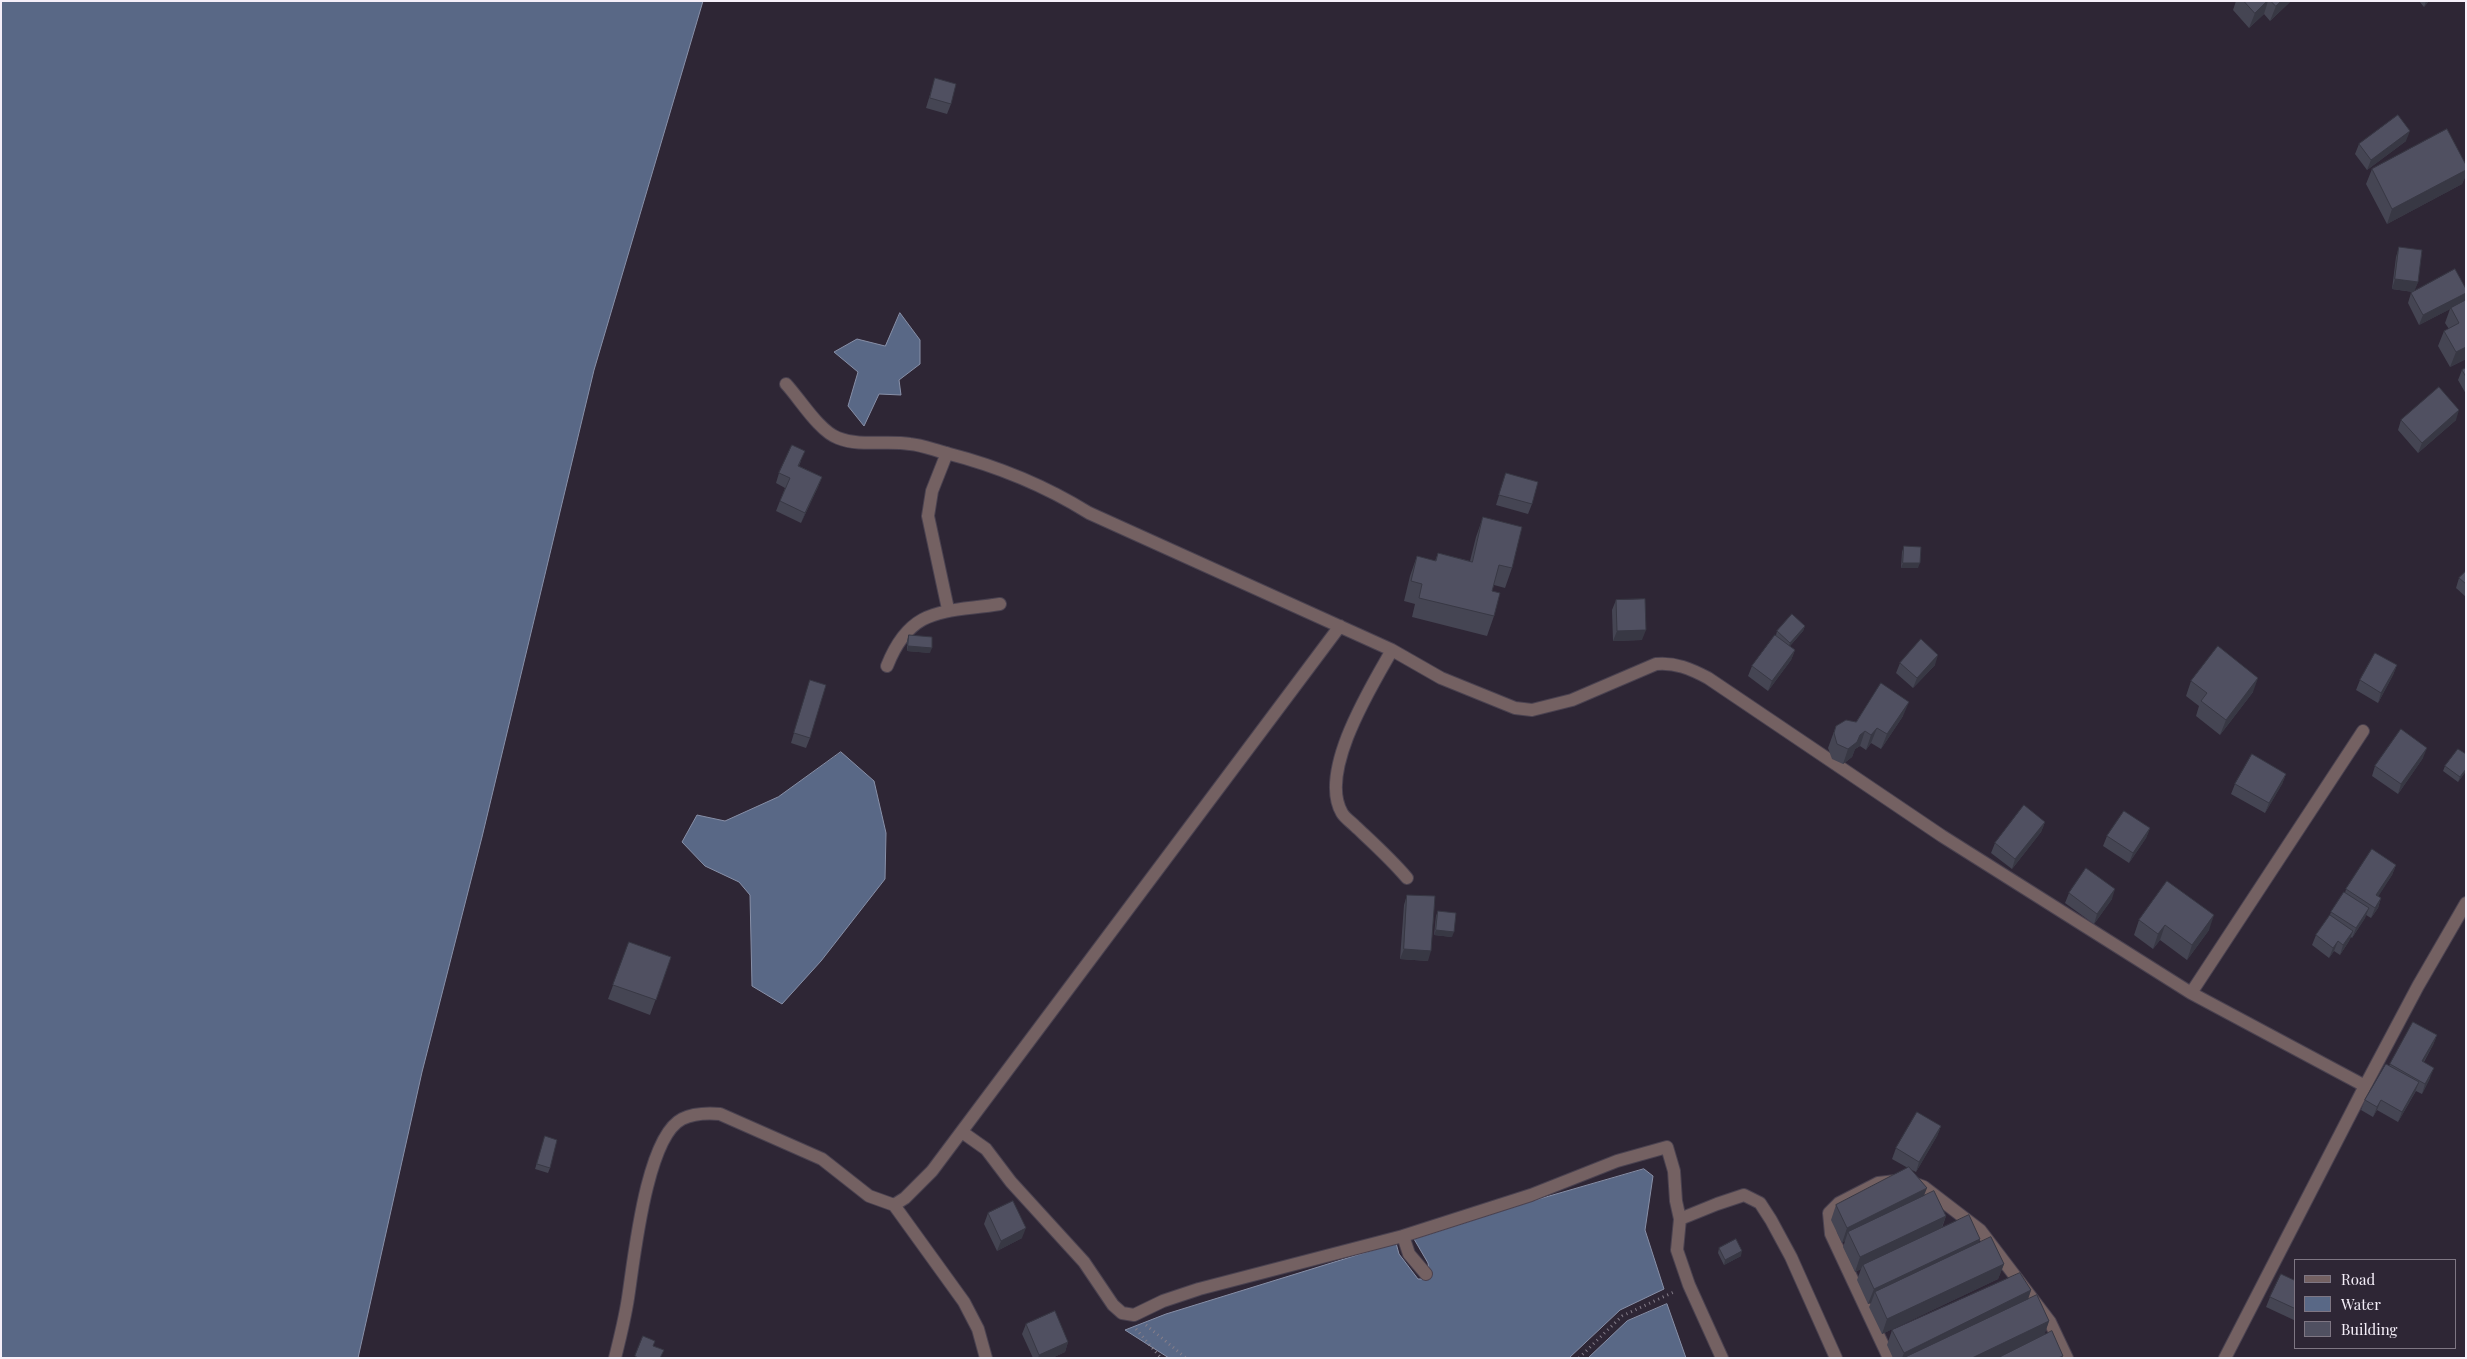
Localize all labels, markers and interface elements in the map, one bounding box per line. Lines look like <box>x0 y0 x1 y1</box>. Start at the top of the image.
legend <box>2294 1259 2457 1349</box>
text: Road <box>2341 1269 2375 1289</box>
text: Water <box>2341 1294 2381 1314</box>
text: Building <box>2341 1319 2397 1339</box>

